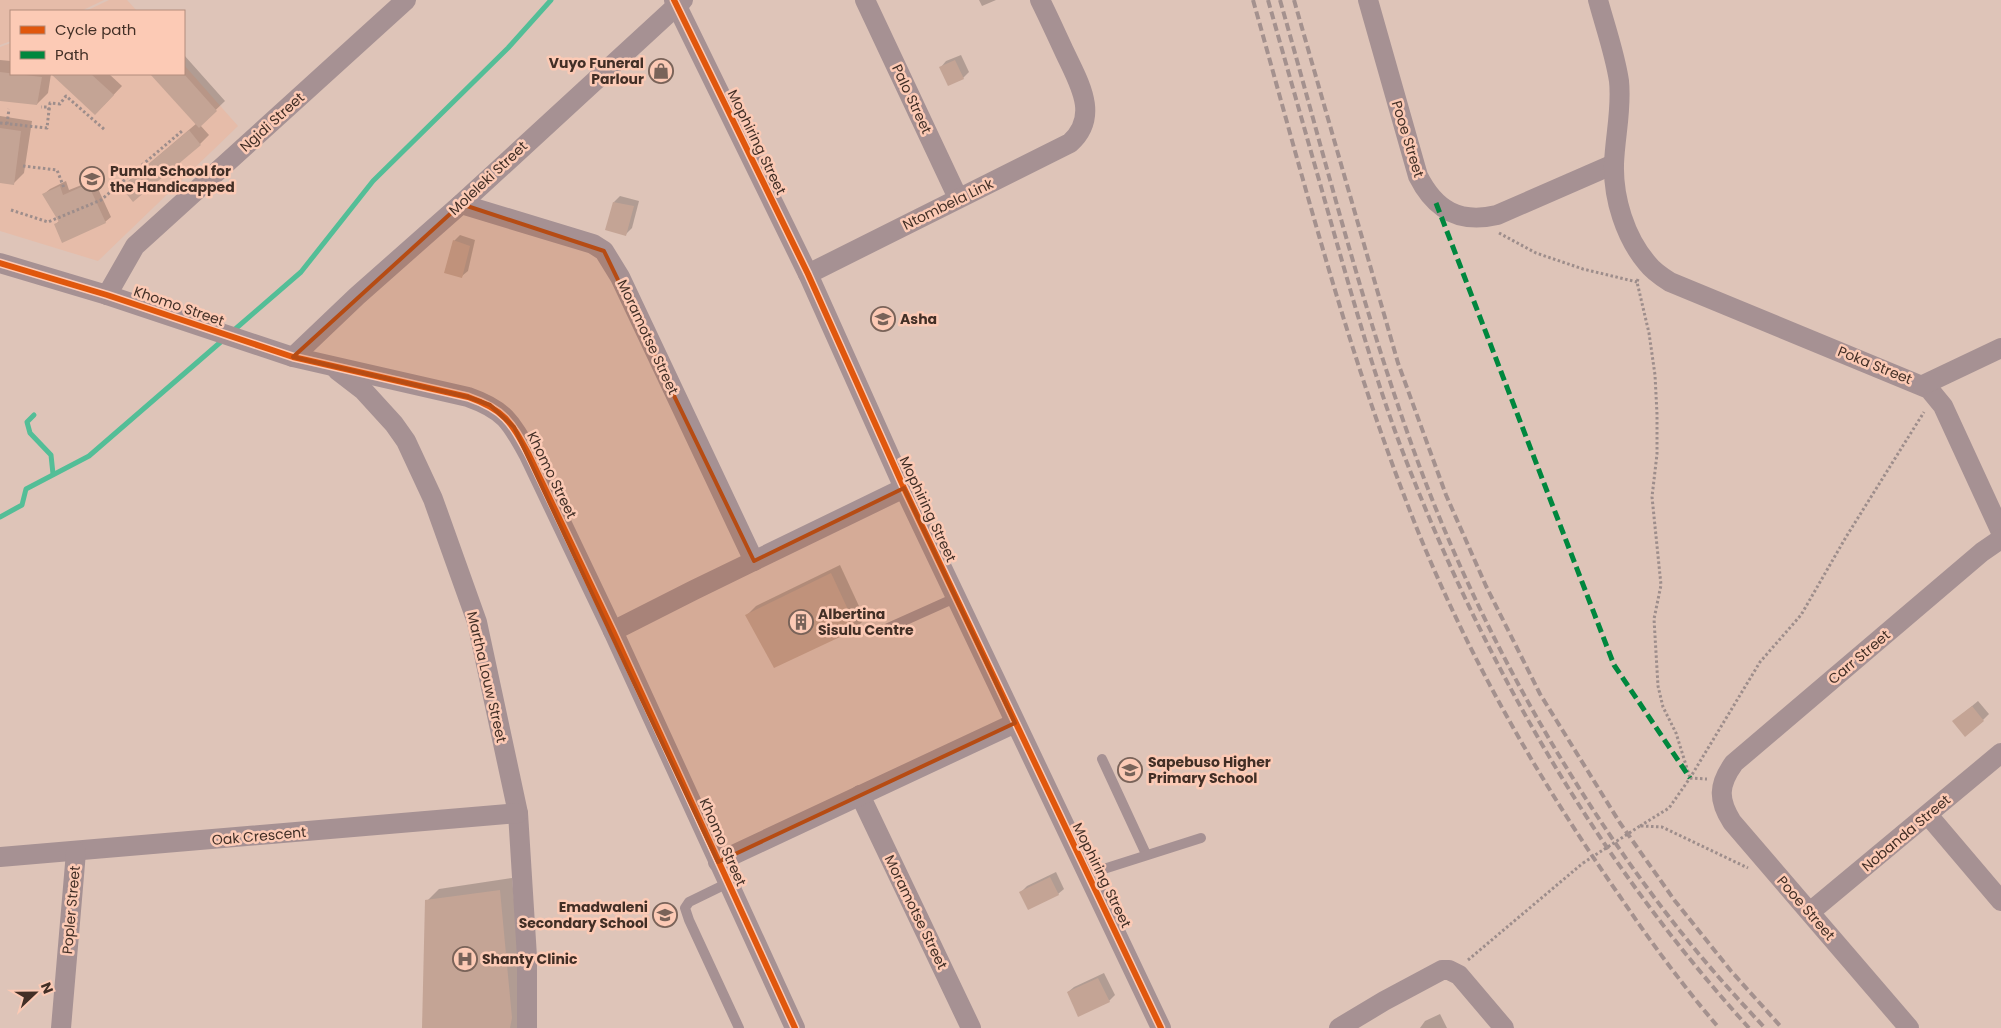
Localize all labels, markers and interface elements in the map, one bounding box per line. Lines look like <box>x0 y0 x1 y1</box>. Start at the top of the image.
legend <box>10 10 185 75</box>
text: Cycle path <box>55 19 136 40</box>
text: Path <box>55 44 89 65</box>
place label: Vuyo Funeral Parlour <box>549 53 644 89</box>
shop icon: Vuyo Funeral Parlour <box>648 58 674 84</box>
street label: Palo Street <box>887 61 937 137</box>
street label: Mophiring Street <box>723 86 791 198</box>
street label: Ngidi Street <box>235 88 309 156</box>
street label: Pooe Street <box>1387 98 1429 180</box>
street label: Moleleki Street <box>444 136 532 220</box>
place label: Pumla School for the Handicapped <box>110 161 235 197</box>
school or university icon: Pumla School for the Handicapped <box>79 166 105 192</box>
street label: Ntombela Link <box>899 173 997 235</box>
street label: Moramotse Street <box>613 276 683 398</box>
street label: Khomo Street <box>131 281 227 331</box>
school or university icon: Asha <box>870 306 896 332</box>
place label: Asha <box>900 309 937 329</box>
street label: Poka Street <box>1835 341 1915 389</box>
street label: Khomo Street <box>522 428 582 522</box>
street label: Mophiring Street <box>895 453 961 565</box>
place label: Albertina Sisulu Centre <box>818 604 914 640</box>
street label: Martha Louw Street <box>462 609 512 745</box>
building icon: Albertina Sisulu Centre <box>788 609 814 635</box>
street label: Carr Street <box>1824 625 1894 689</box>
place label: Sapebuso Higher Primary School <box>1148 752 1271 788</box>
school or university icon: Sapebuso Higher Primary School <box>1117 757 1143 783</box>
street label: Nobanda Street <box>1857 790 1955 876</box>
street label: Khomo Street <box>695 795 751 889</box>
street label: Mophiring Street <box>1068 819 1136 931</box>
street label: Oak Crescent <box>211 822 307 850</box>
street label: Moramotse Street <box>880 851 952 973</box>
street label: Popler Street <box>57 865 85 955</box>
street label: Pooe Street <box>1772 871 1840 945</box>
place label: Emadwaleni Secondary School <box>519 897 648 933</box>
school or university icon: Emadwaleni Secondary School <box>652 902 678 928</box>
hospital icon: Shanty Clinic <box>452 946 478 972</box>
place label: Shanty Clinic <box>482 949 578 969</box>
north arrow <box>10 968 60 1018</box>
text: N <box>36 980 58 997</box>

